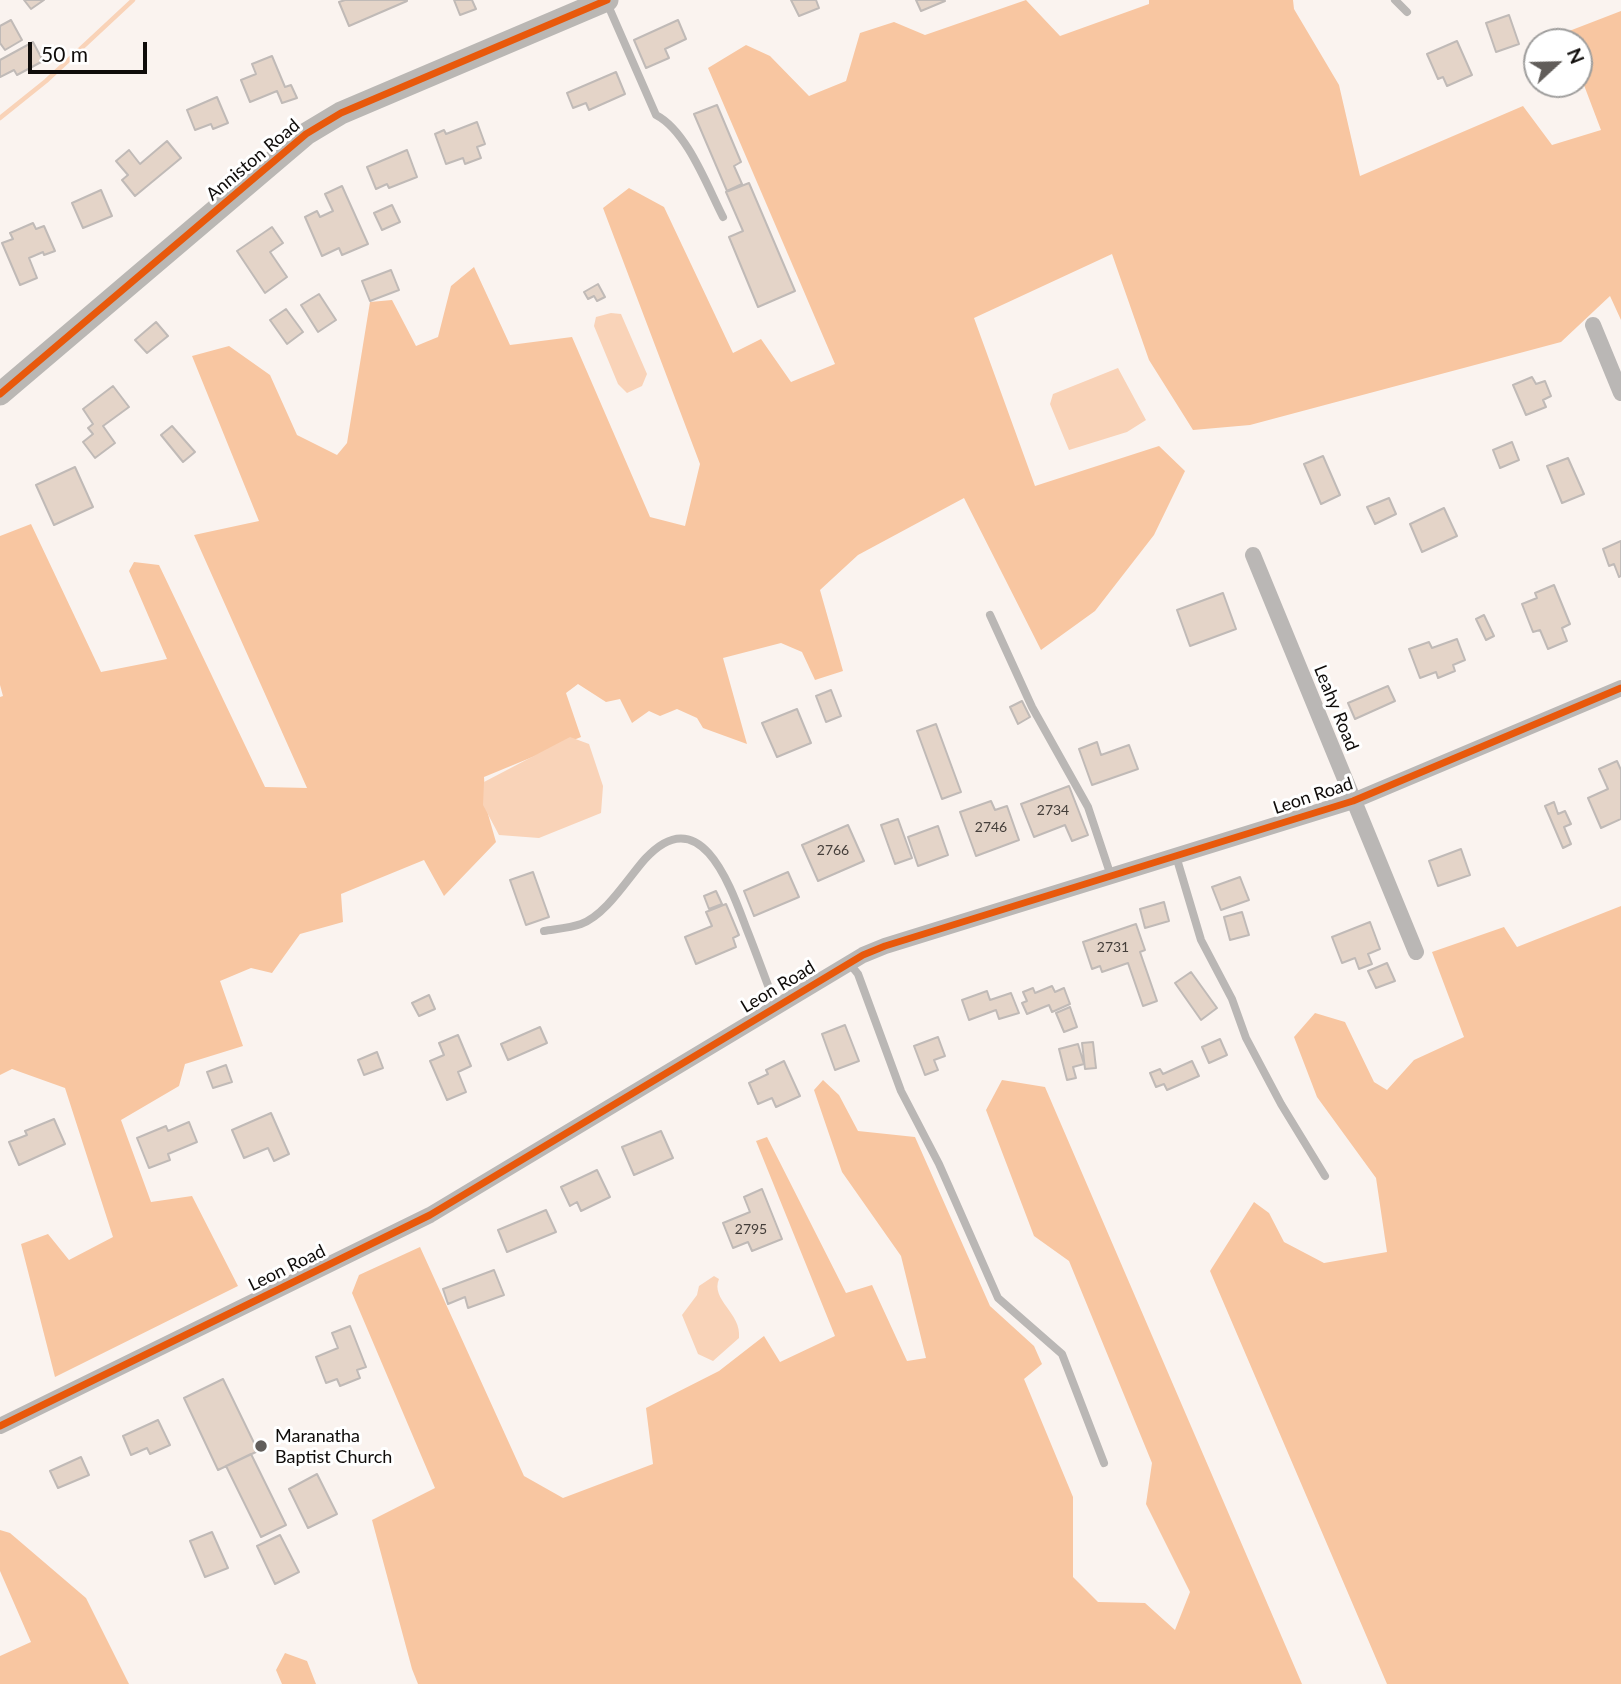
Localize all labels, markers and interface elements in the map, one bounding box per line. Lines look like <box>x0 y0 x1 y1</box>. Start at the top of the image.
scale bar <box>32 28 150 72</box>
north arrow <box>1523 28 1593 98</box>
text: 50 m <box>41 41 88 66</box>
text: N <box>1563 45 1589 67</box>
street label: Anniston Road <box>202 115 304 205</box>
street label: Leahy Road <box>1309 662 1363 754</box>
street label: Leon Road <box>1270 773 1356 819</box>
house number: 2734 <box>1037 802 1069 818</box>
house number: 2746 <box>975 819 1007 835</box>
house number: 2766 <box>817 842 849 858</box>
house number: 2731 <box>1097 939 1129 955</box>
street label: Leon Road <box>737 956 819 1018</box>
house number: 2795 <box>735 1221 767 1237</box>
street label: Leon Road <box>245 1240 329 1296</box>
place label: Maranatha Baptist Church <box>275 1425 392 1468</box>
marker: Maranatha Baptist Church <box>253 1438 269 1454</box>

